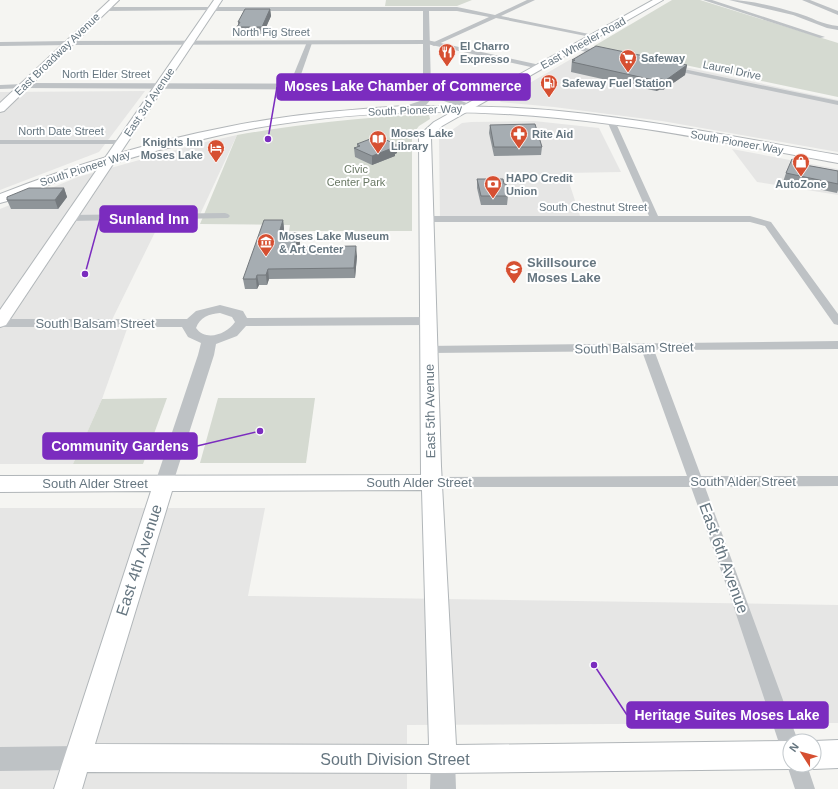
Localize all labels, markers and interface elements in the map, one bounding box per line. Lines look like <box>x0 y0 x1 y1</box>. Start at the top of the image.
street label: East Broadway Avenue <box>12 10 102 98</box>
street label: East Wheeler Road <box>538 15 628 71</box>
street label: North Fig Street <box>232 26 310 38</box>
place label: El Charro Expresso <box>460 40 510 65</box>
restaurant icon: El Charro Expresso <box>437 42 457 67</box>
supermarket icon: Safeway <box>618 48 638 73</box>
place label: Safeway <box>641 52 686 64</box>
street label: Laurel Drive <box>702 58 762 82</box>
street label: East 3rd Avenue <box>122 65 176 139</box>
street label: North Elder Street <box>62 68 150 80</box>
fuel station icon: Safeway Fuel Station <box>539 73 559 98</box>
callout: Moses Lake Chamber of Commerce <box>277 74 530 100</box>
place label: Safeway Fuel Station <box>562 77 672 89</box>
text: Moses Lake Chamber of Commerce <box>284 78 522 94</box>
street label: South Pioneer Way <box>368 102 463 118</box>
pharmacy icon: Rite Aid <box>509 124 529 149</box>
street label: North Date Street <box>18 125 104 137</box>
place label: Moses Lake Library <box>391 127 453 152</box>
place label: Rite Aid <box>532 128 573 140</box>
street label: South Pioneer Way <box>689 128 785 156</box>
library icon: Moses Lake Library <box>368 129 388 154</box>
place label: Knights Inn Moses Lake <box>141 136 203 161</box>
hotel icon: Knights Inn Moses Lake <box>206 138 226 163</box>
street label: South Pioneer Way <box>38 148 132 188</box>
shop icon: AutoZone <box>791 152 811 177</box>
park label: Civic Center Park <box>327 163 386 188</box>
place label: HAPO Credit Union <box>506 172 573 197</box>
bank icon: HAPO Credit Union <box>483 174 503 199</box>
place label: AutoZone <box>775 178 827 190</box>
street label: South Chestnut Street <box>539 201 647 213</box>
callout: Sunland Inn <box>100 206 197 232</box>
text: Sunland Inn <box>109 211 189 227</box>
place label: Moses Lake Museum & Art Center <box>279 230 389 255</box>
museum icon: Moses Lake Museum & Art Center <box>256 232 276 257</box>
place label: Skillsource Moses Lake <box>527 255 601 285</box>
school or university icon: Skillsource Moses Lake <box>504 259 524 284</box>
street label: South Balsam Street <box>35 316 155 331</box>
street label: South Balsam Street <box>574 339 694 357</box>
street label: East 5th Avenue <box>422 364 438 458</box>
callout: Community Gardens <box>43 433 197 459</box>
text: Community Gardens <box>51 438 189 454</box>
street label: South Alder Street <box>690 474 796 489</box>
street label: South Alder Street <box>366 475 472 490</box>
street label: South Alder Street <box>42 476 148 491</box>
street label: East 6th Avenue <box>696 500 752 616</box>
street label: East 4th Avenue <box>113 502 165 618</box>
callout: Heritage Suites Moses Lake <box>627 702 828 728</box>
text: Heritage Suites Moses Lake <box>634 707 820 723</box>
north arrow <box>782 733 822 773</box>
text: N <box>787 740 801 754</box>
street label: South Division Street <box>320 751 470 768</box>

